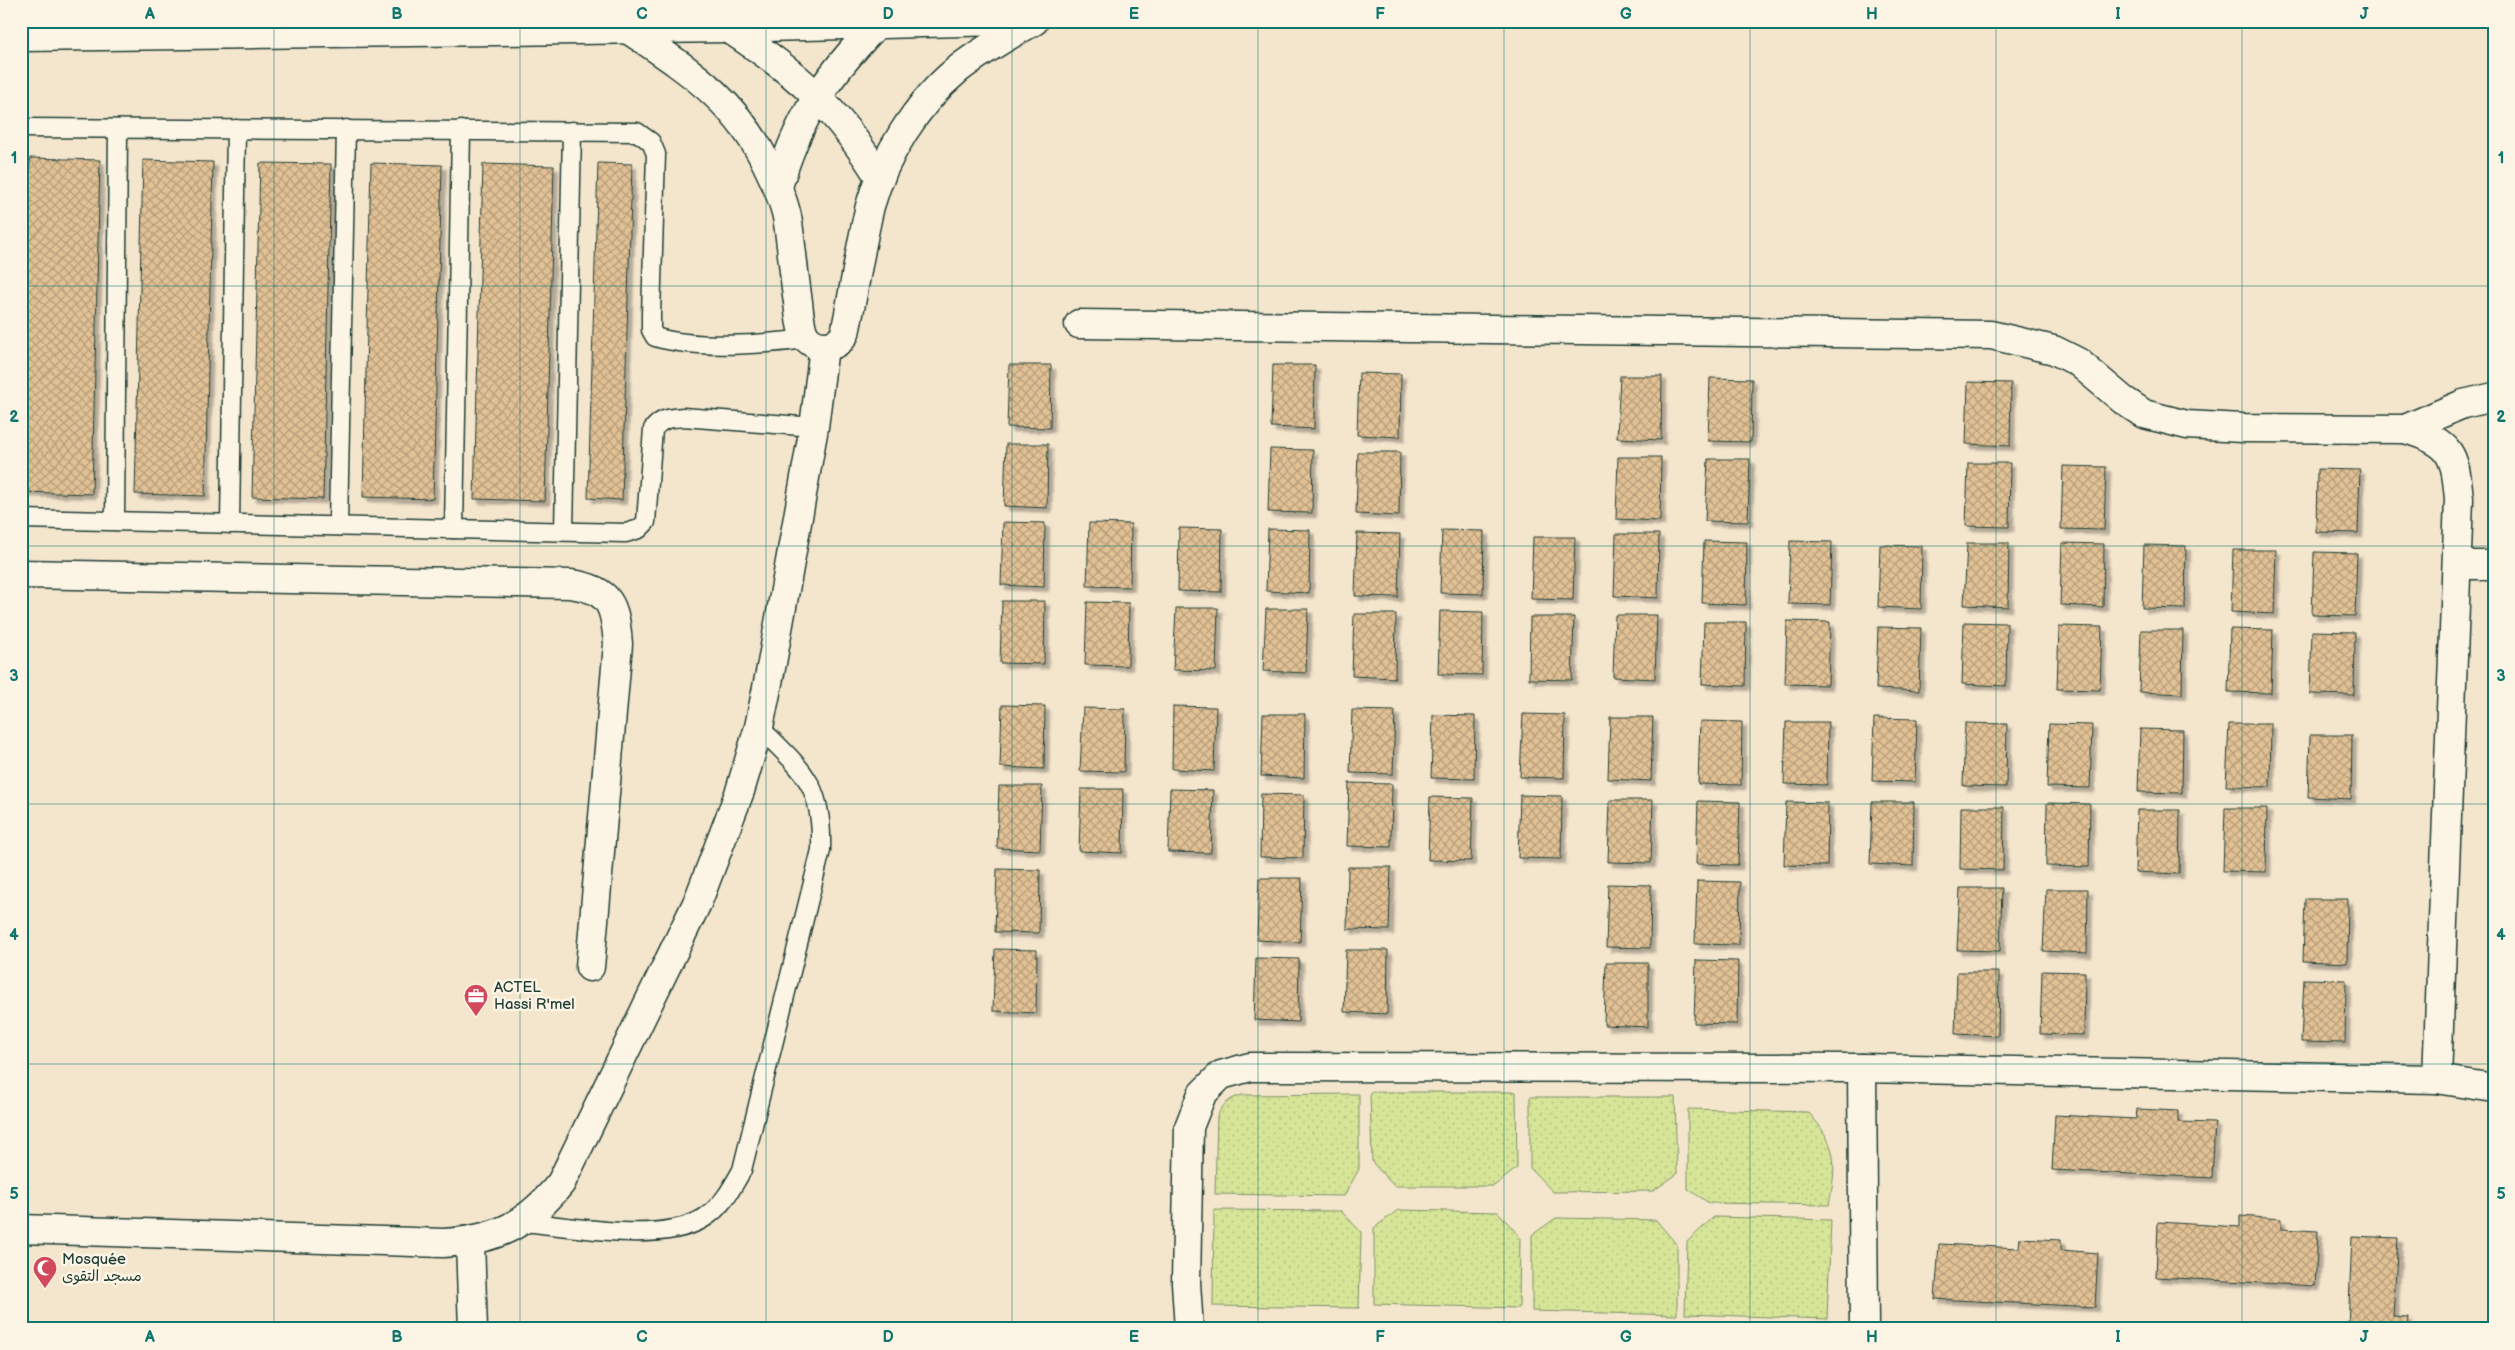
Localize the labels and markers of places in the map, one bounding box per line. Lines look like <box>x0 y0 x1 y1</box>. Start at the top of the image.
place label: ACTEL Hassi R'mel <box>494 978 575 1014</box>
office icon: ACTEL Hassi R'mel <box>463 983 489 1017</box>
place label: Mosquée مسجد التقوى <box>62 1250 142 1286</box>
mosque icon: Mosquée مسجد التقوى <box>32 1255 58 1289</box>

